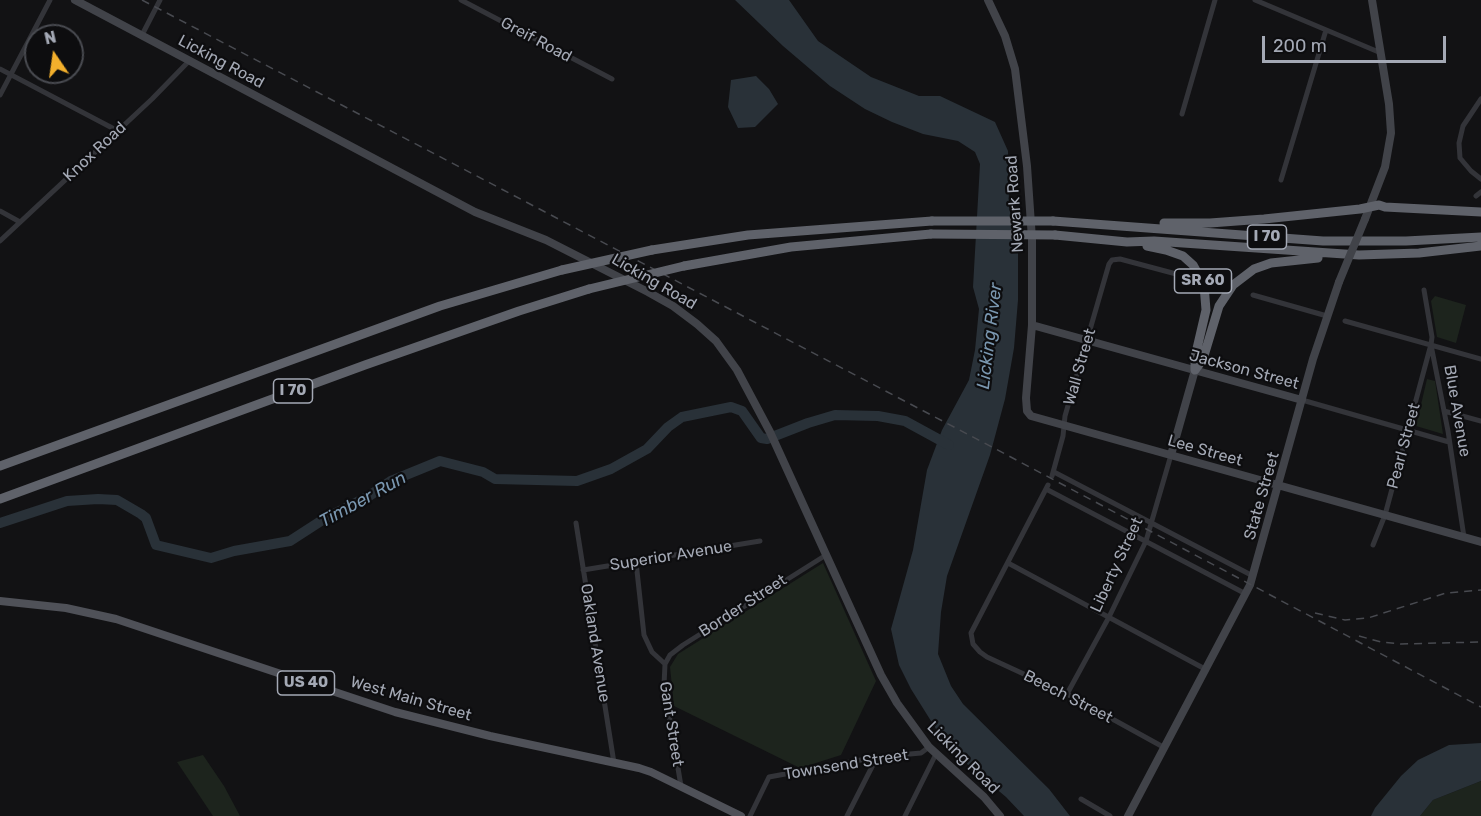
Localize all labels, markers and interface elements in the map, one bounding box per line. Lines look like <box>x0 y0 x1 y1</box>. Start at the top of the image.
street label: Greif Road <box>497 13 575 67</box>
north arrow <box>24 24 84 84</box>
scale bar <box>1265 24 1450 62</box>
text: N <box>43 27 58 48</box>
street label: Licking Road <box>175 31 267 93</box>
text: 200 m <box>1273 35 1327 57</box>
street label: Knox Road <box>60 118 130 186</box>
street label: Newark Road <box>1002 155 1028 253</box>
road number: I 70 <box>1248 225 1286 249</box>
street label: Licking Road <box>608 250 700 314</box>
road number: SR 60 <box>1174 269 1232 293</box>
water label: Licking River <box>973 282 1007 390</box>
street label: Wall Street <box>1060 326 1100 408</box>
street label: Jackson Street <box>1187 346 1301 394</box>
street label: Blue Avenue <box>1439 363 1475 459</box>
road number: I 70 <box>274 379 312 403</box>
street label: Pearl Street <box>1383 401 1425 491</box>
street label: Lee Street <box>1165 431 1245 471</box>
street label: State Street <box>1240 450 1284 542</box>
water label: Timber Run <box>316 467 410 533</box>
street label: Liberty Street <box>1087 514 1147 616</box>
street label: Superior Avenue <box>609 537 733 575</box>
street label: Border Street <box>696 571 790 641</box>
street label: Oakland Avenue <box>576 582 614 704</box>
street label: Beech Street <box>1020 666 1116 728</box>
road number: US 40 <box>278 671 334 695</box>
street label: West Main Street <box>348 673 474 725</box>
street label: Gant Street <box>655 680 687 768</box>
street label: Licking Road <box>923 718 1003 798</box>
street label: Townsend Street <box>782 746 910 784</box>

